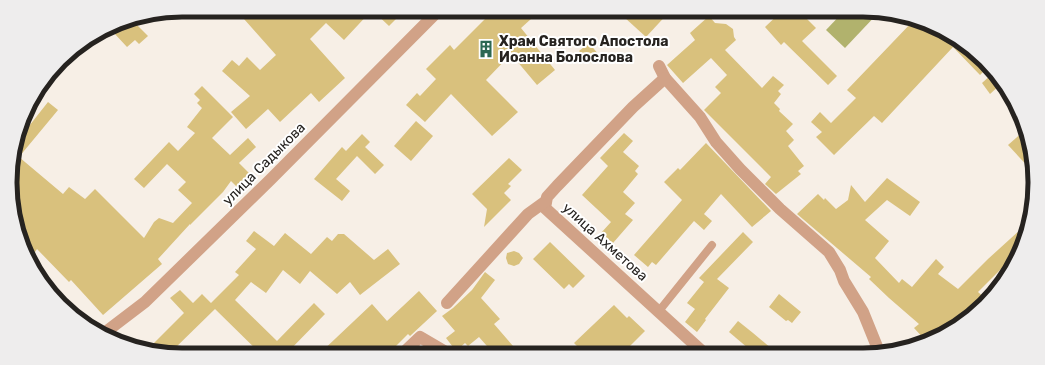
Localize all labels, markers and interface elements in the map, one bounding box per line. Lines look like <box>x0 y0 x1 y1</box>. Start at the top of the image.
place label: Храм Святого Апостола Иоанна Болослова <box>499 33 669 66</box>
building icon: Храм Святого Апостола Иоанна Болослова <box>476 39 496 59</box>
street label: улица Садыкова <box>219 119 309 209</box>
street label: улица Ахметова <box>559 199 651 285</box>

